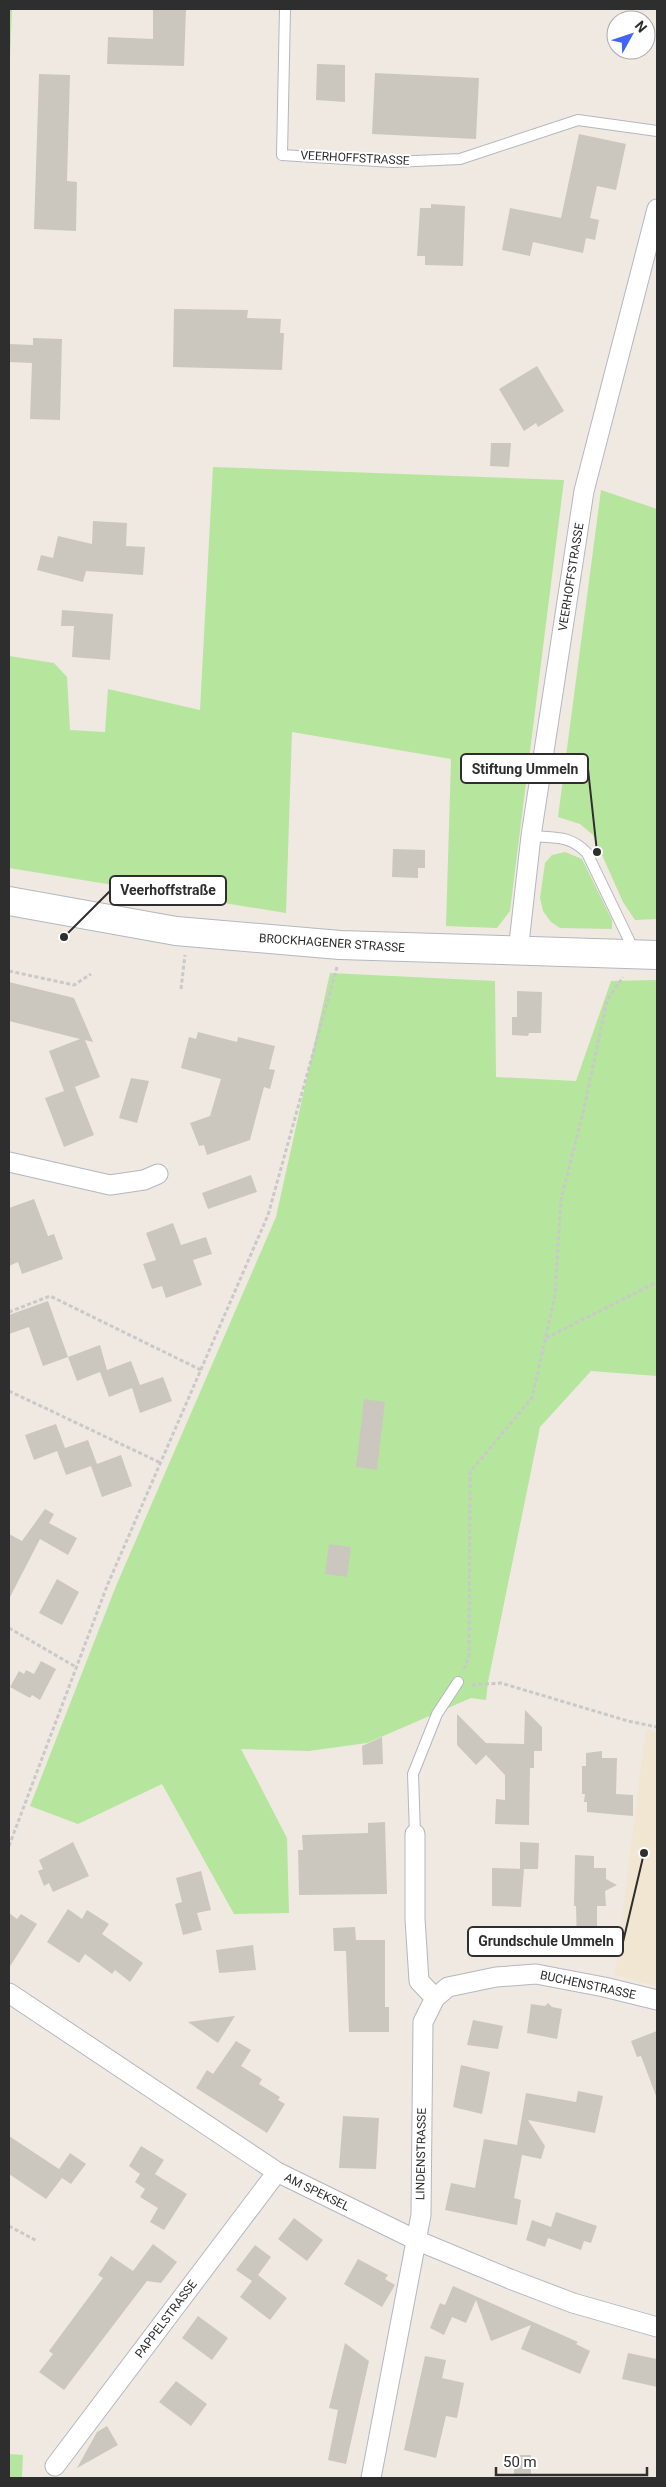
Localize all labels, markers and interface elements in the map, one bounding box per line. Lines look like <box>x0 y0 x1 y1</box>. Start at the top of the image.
north arrow <box>606 10 656 60</box>
text: N <box>632 18 650 36</box>
street label: VEERHOFFSTRASSE <box>300 148 410 168</box>
street label: VEERHOFFSTRASSE <box>556 522 586 632</box>
callout: Stiftung Ummeln <box>461 754 588 783</box>
text: Stiftung Ummeln <box>472 761 578 777</box>
callout: Veerhoffstraße <box>110 876 226 905</box>
text: Veerhoffstraße <box>120 882 216 898</box>
street label: BROCKHAGENER STRASSE <box>259 931 406 955</box>
callout: Grundschule Ummeln <box>468 1927 623 1956</box>
text: Grundschule Ummeln <box>478 1933 614 1949</box>
street label: BUCHENSTRASSE <box>539 1968 637 2002</box>
street label: LINDENSTRASSE <box>413 2108 429 2200</box>
street label: AM SPEKSEL <box>282 2170 352 2214</box>
street label: PAPPELSTRASSE <box>132 2277 200 2361</box>
scale bar <box>496 2444 647 2476</box>
text: 50 m <box>503 2453 537 2471</box>

